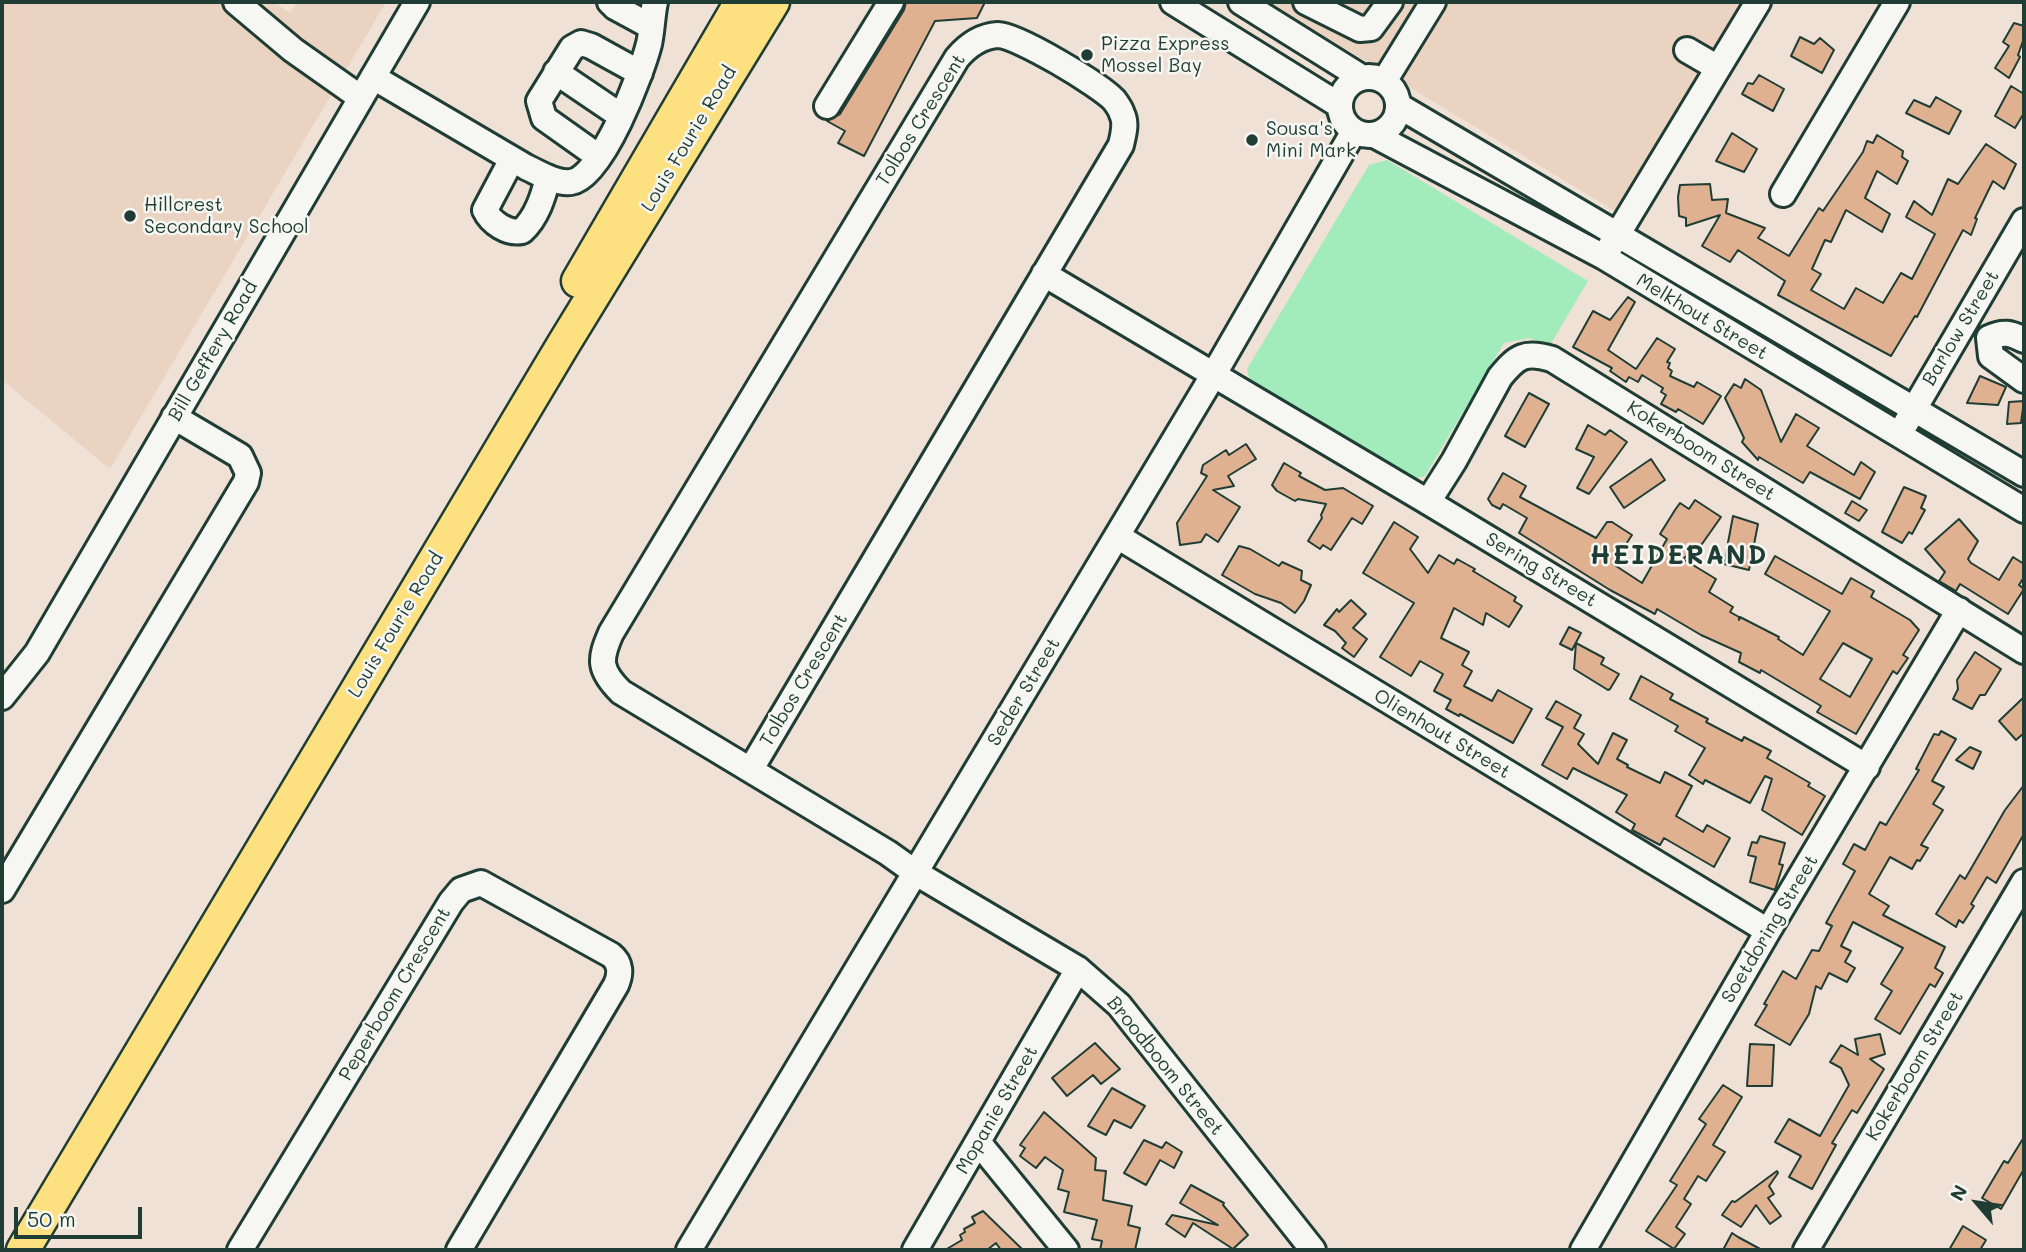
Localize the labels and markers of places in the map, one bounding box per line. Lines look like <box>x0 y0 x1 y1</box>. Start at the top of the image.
place label: Pizza Express Mossel Bay <box>1101 33 1230 77</box>
marker: Pizza Express Mossel Bay <box>1079 47 1095 63</box>
place label: Sousa's Mini Mark <box>1266 118 1356 162</box>
marker: Sousa's Mini Mark <box>1244 132 1260 148</box>
place label: Hillcrest Secondary School <box>144 194 309 238</box>
marker: Hillcrest Secondary School <box>122 208 138 224</box>

